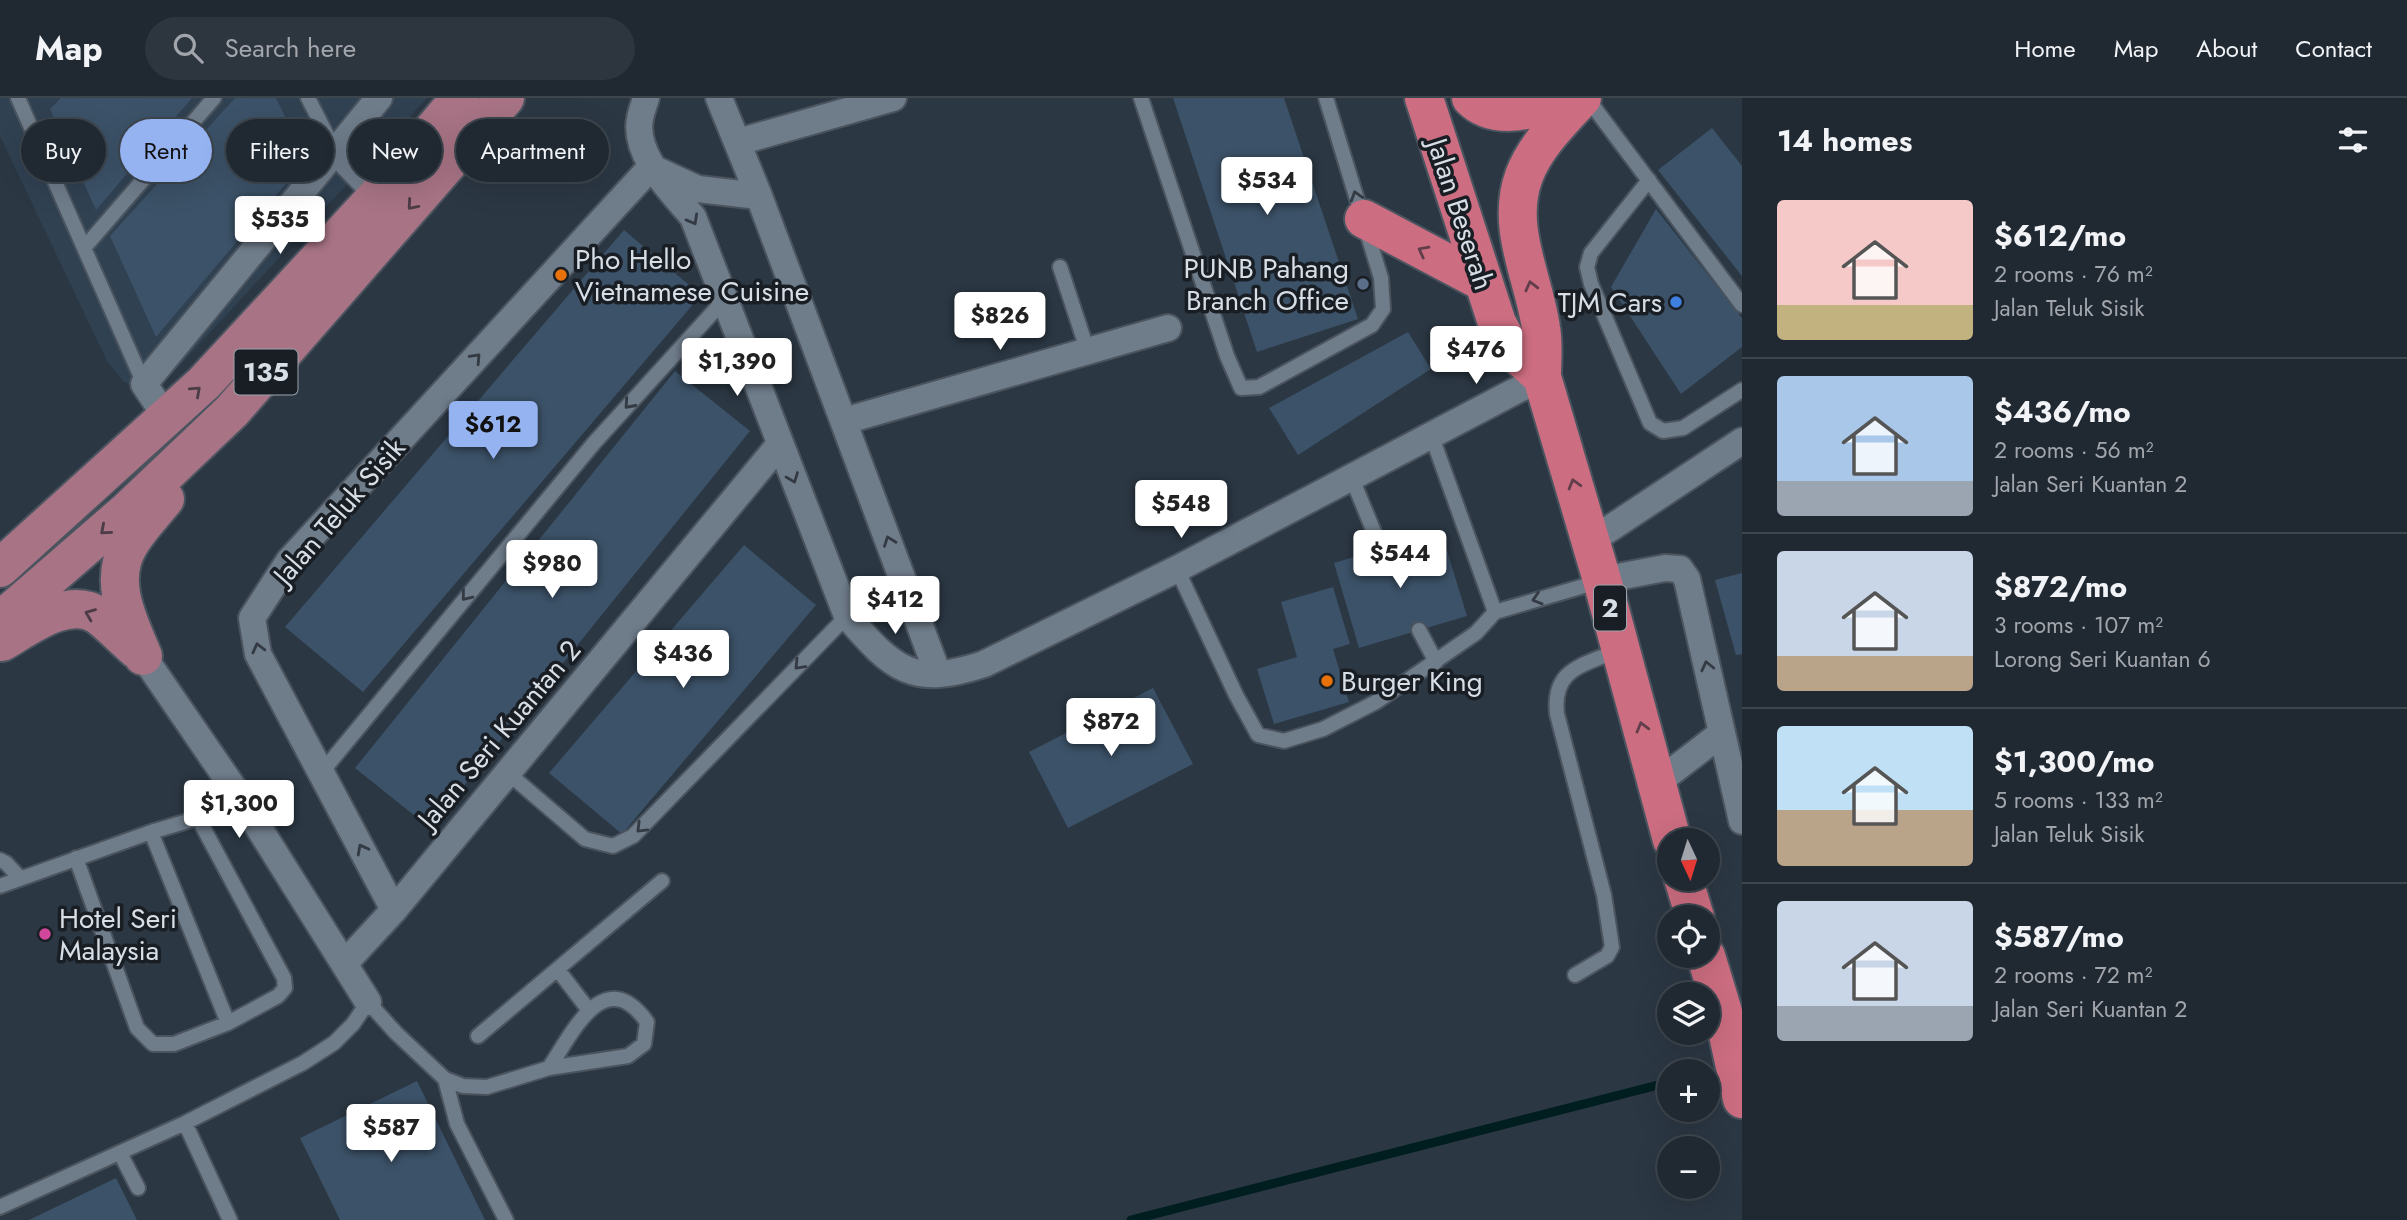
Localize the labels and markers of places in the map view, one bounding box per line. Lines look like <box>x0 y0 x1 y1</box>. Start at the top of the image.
pin: $534 <box>1226 158 1308 217</box>
pin: $535 <box>239 197 321 256</box>
place label: Pho Hello Vietnamese Cuisine <box>575 239 809 312</box>
place label: PUNB Pahang Branch Office <box>1184 248 1349 321</box>
marker: Pho Hello Vietnamese Cuisine <box>553 267 569 283</box>
marker: PUNB Pahang Branch Office <box>1355 276 1371 292</box>
place label: TJM Cars <box>1558 282 1662 323</box>
pin: $826 <box>959 292 1041 352</box>
marker: TJM Cars <box>1668 294 1684 310</box>
pin: $476 <box>1435 327 1517 386</box>
pin: $1,390 <box>680 338 794 398</box>
pin: $612 <box>452 402 534 461</box>
pin: $548 <box>1140 480 1222 540</box>
pin: $544 <box>1359 531 1441 590</box>
pin: $980 <box>511 540 593 600</box>
pin: $412 <box>854 576 936 636</box>
pin: $436 <box>642 630 724 690</box>
place label: Burger King <box>1341 661 1483 702</box>
marker: Burger King <box>1319 673 1335 689</box>
pin: $872 <box>1070 698 1152 758</box>
pin: $1,300 <box>182 780 296 840</box>
place label: Hotel Seri Malaysia <box>59 898 177 971</box>
marker: Hotel Seri Malaysia <box>37 926 53 942</box>
pin: $587 <box>350 1104 432 1164</box>

